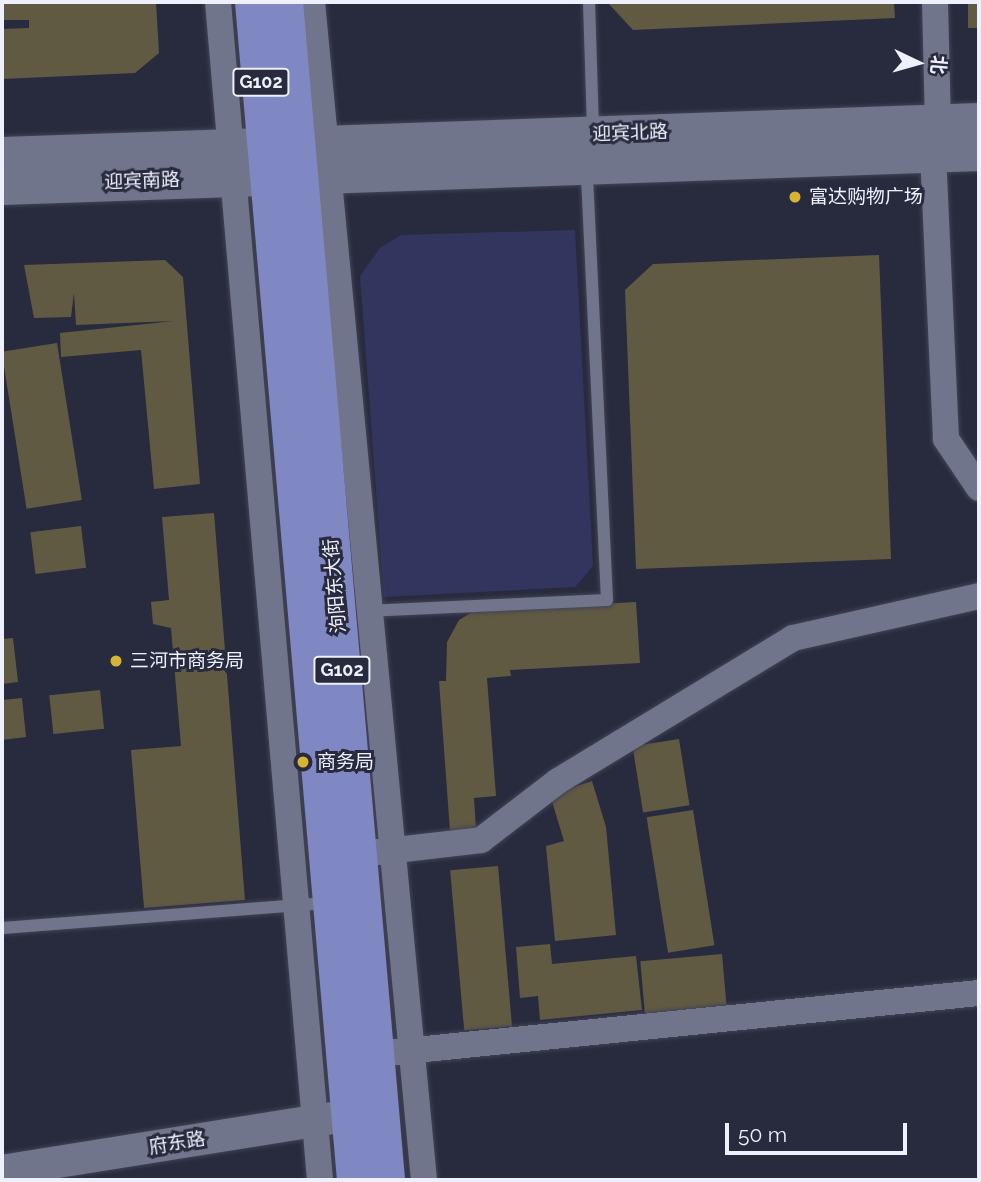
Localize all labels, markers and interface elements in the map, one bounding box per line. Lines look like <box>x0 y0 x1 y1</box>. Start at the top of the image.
north arrow <box>883 28 953 98</box>
text: 北 <box>927 54 951 75</box>
road number: G102 <box>231 68 291 96</box>
street label: 迎宾北路 <box>592 120 668 146</box>
street label: 迎宾南路 <box>104 168 180 194</box>
place label: 富达购物广场 <box>809 186 923 208</box>
marker: 富达购物广场 <box>787 189 803 205</box>
street label: 泃阳东大街 <box>320 538 350 634</box>
place label: 三河市商务局 <box>130 650 244 672</box>
marker: 三河市商务局 <box>108 653 124 669</box>
road number: G102 <box>312 656 372 684</box>
place label: 商务局 <box>317 751 374 773</box>
marker: 商务局 <box>295 754 311 770</box>
scale bar <box>729 1108 911 1152</box>
text: 50 m <box>738 1122 787 1147</box>
street label: 府东路 <box>147 1127 207 1159</box>

